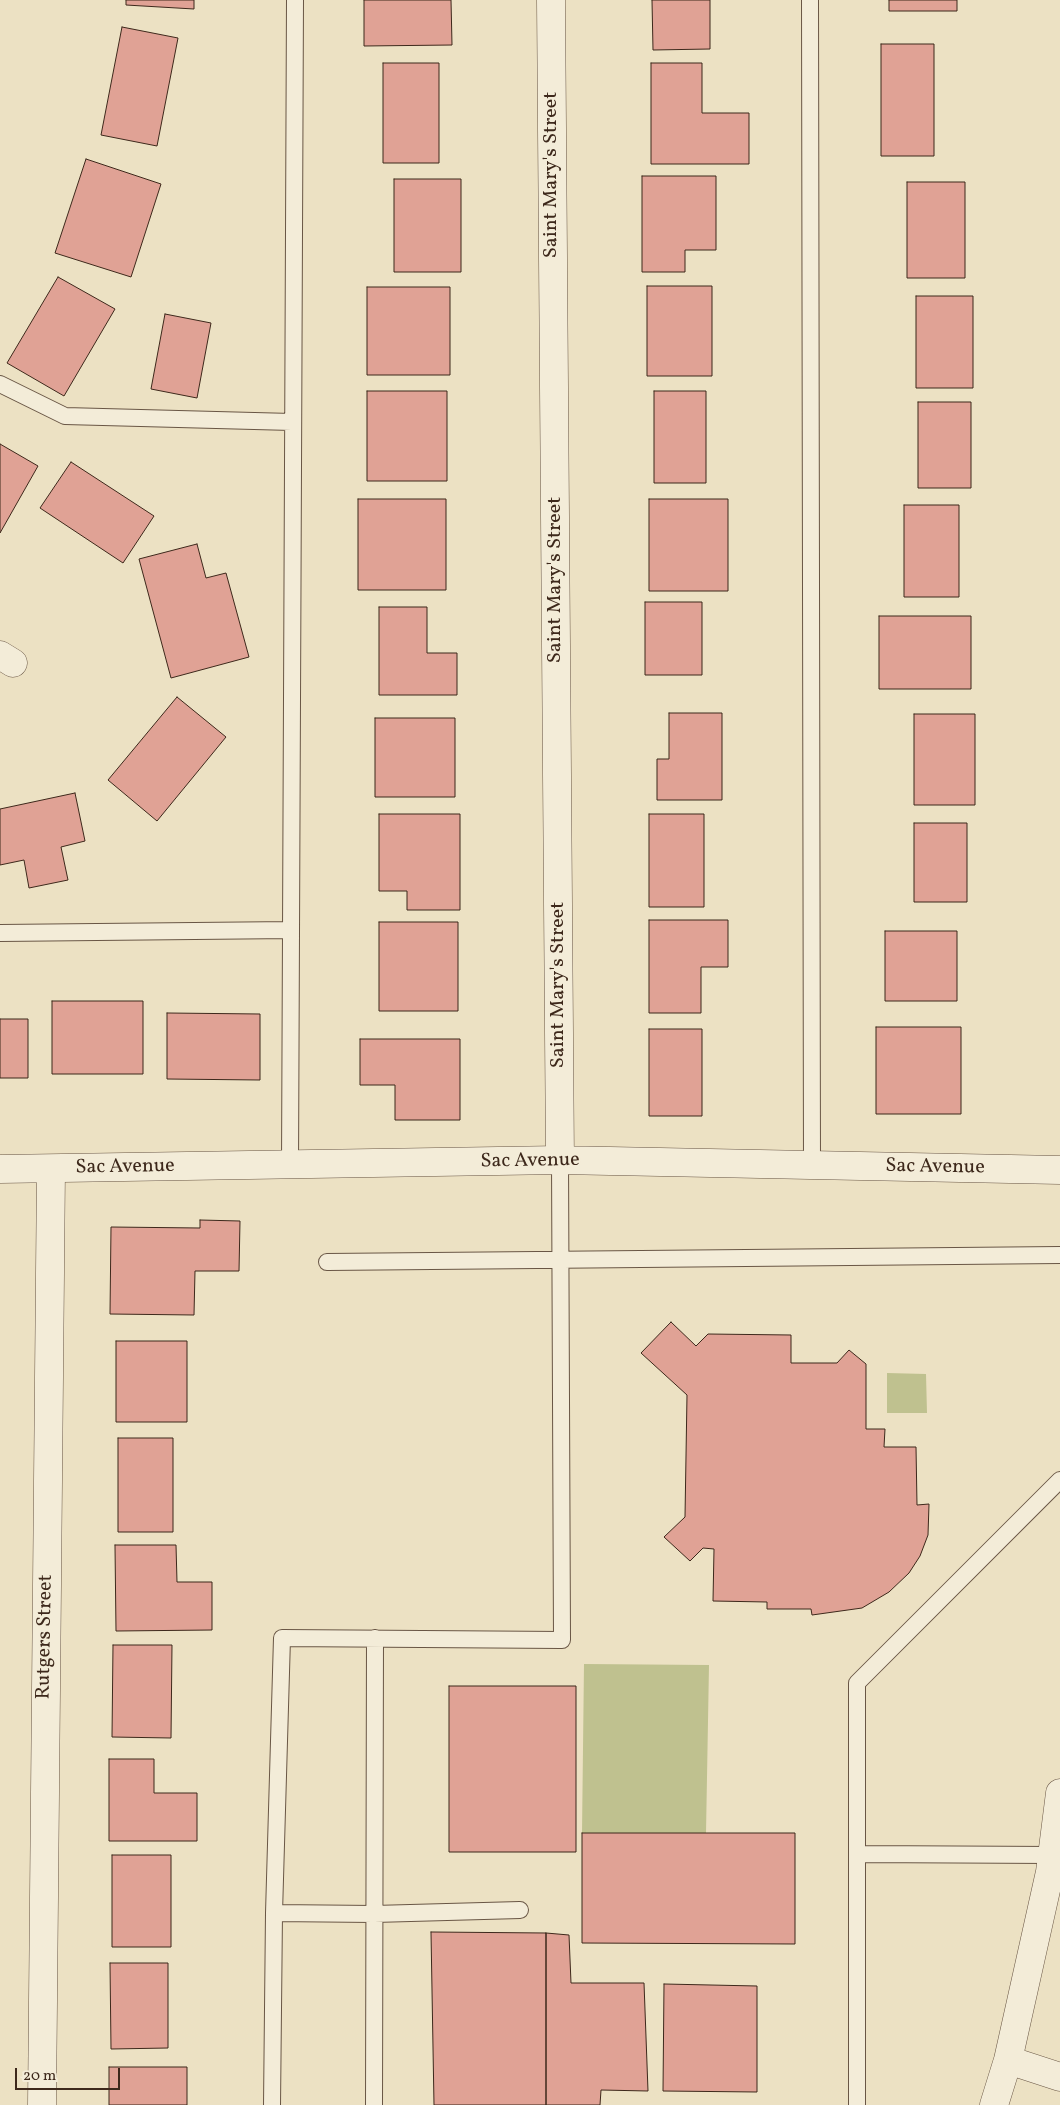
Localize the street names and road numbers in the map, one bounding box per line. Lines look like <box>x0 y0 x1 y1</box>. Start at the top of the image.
street label: Saint Mary's Street <box>540 92 564 258</box>
street label: Saint Mary's Street <box>544 497 568 663</box>
street label: Saint Mary's Street <box>547 902 571 1068</box>
street label: Sac Avenue <box>480 1149 580 1175</box>
street label: Sac Avenue <box>75 1155 175 1181</box>
street label: Sac Avenue <box>885 1155 985 1181</box>
street label: Rutgers Street <box>33 1574 59 1700</box>

